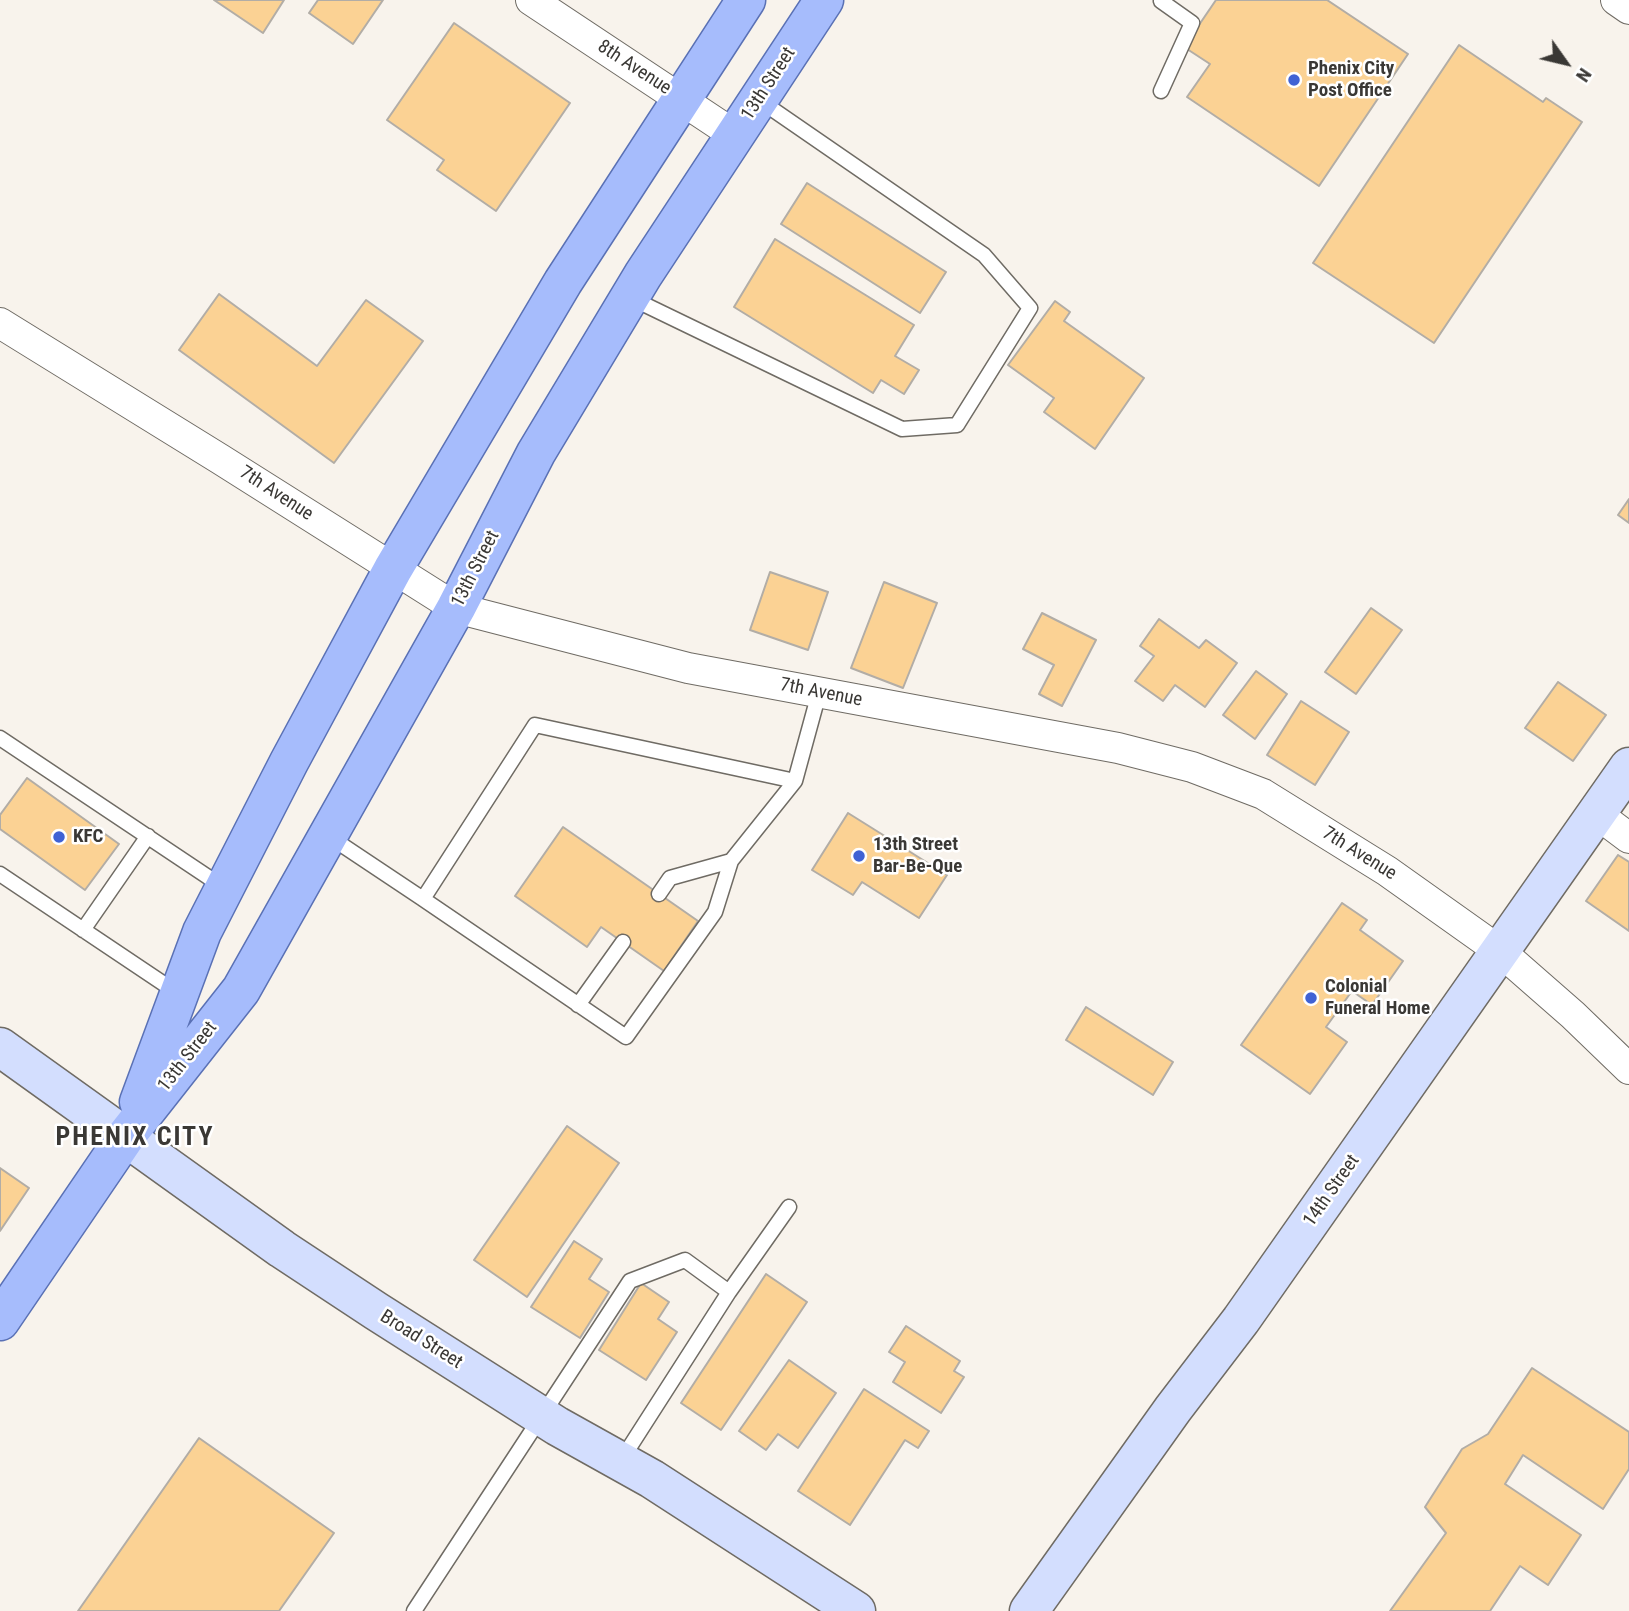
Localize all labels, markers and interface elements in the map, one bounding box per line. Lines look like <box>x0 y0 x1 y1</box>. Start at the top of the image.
north arrow <box>1531 28 1601 98</box>
street label: 8th Avenue <box>593 36 675 100</box>
street label: 13th Street <box>737 43 801 125</box>
place label: Phenix City Post Office <box>1308 58 1394 102</box>
text: N <box>1571 64 1597 86</box>
marker: Phenix City Post Office <box>1286 72 1302 88</box>
street label: 7th Avenue <box>235 462 317 526</box>
street label: 13th Street <box>447 527 505 611</box>
street label: 7th Avenue <box>778 674 864 712</box>
street label: 7th Avenue <box>1318 822 1400 886</box>
place label: KFC <box>73 826 103 848</box>
marker: KFC <box>51 829 67 845</box>
place label: 13th Street Bar-Be-Que <box>873 834 962 878</box>
marker: 13th Street Bar-Be-Que <box>851 848 867 864</box>
place label: Colonial Funeral Home <box>1325 976 1430 1020</box>
marker: Colonial Funeral Home <box>1303 990 1319 1006</box>
street label: 13th Street <box>154 1018 222 1096</box>
district label: PHENIX CITY <box>57 1122 213 1154</box>
street label: 14th Street <box>1299 1151 1365 1231</box>
street label: Broad Street <box>376 1306 466 1374</box>

